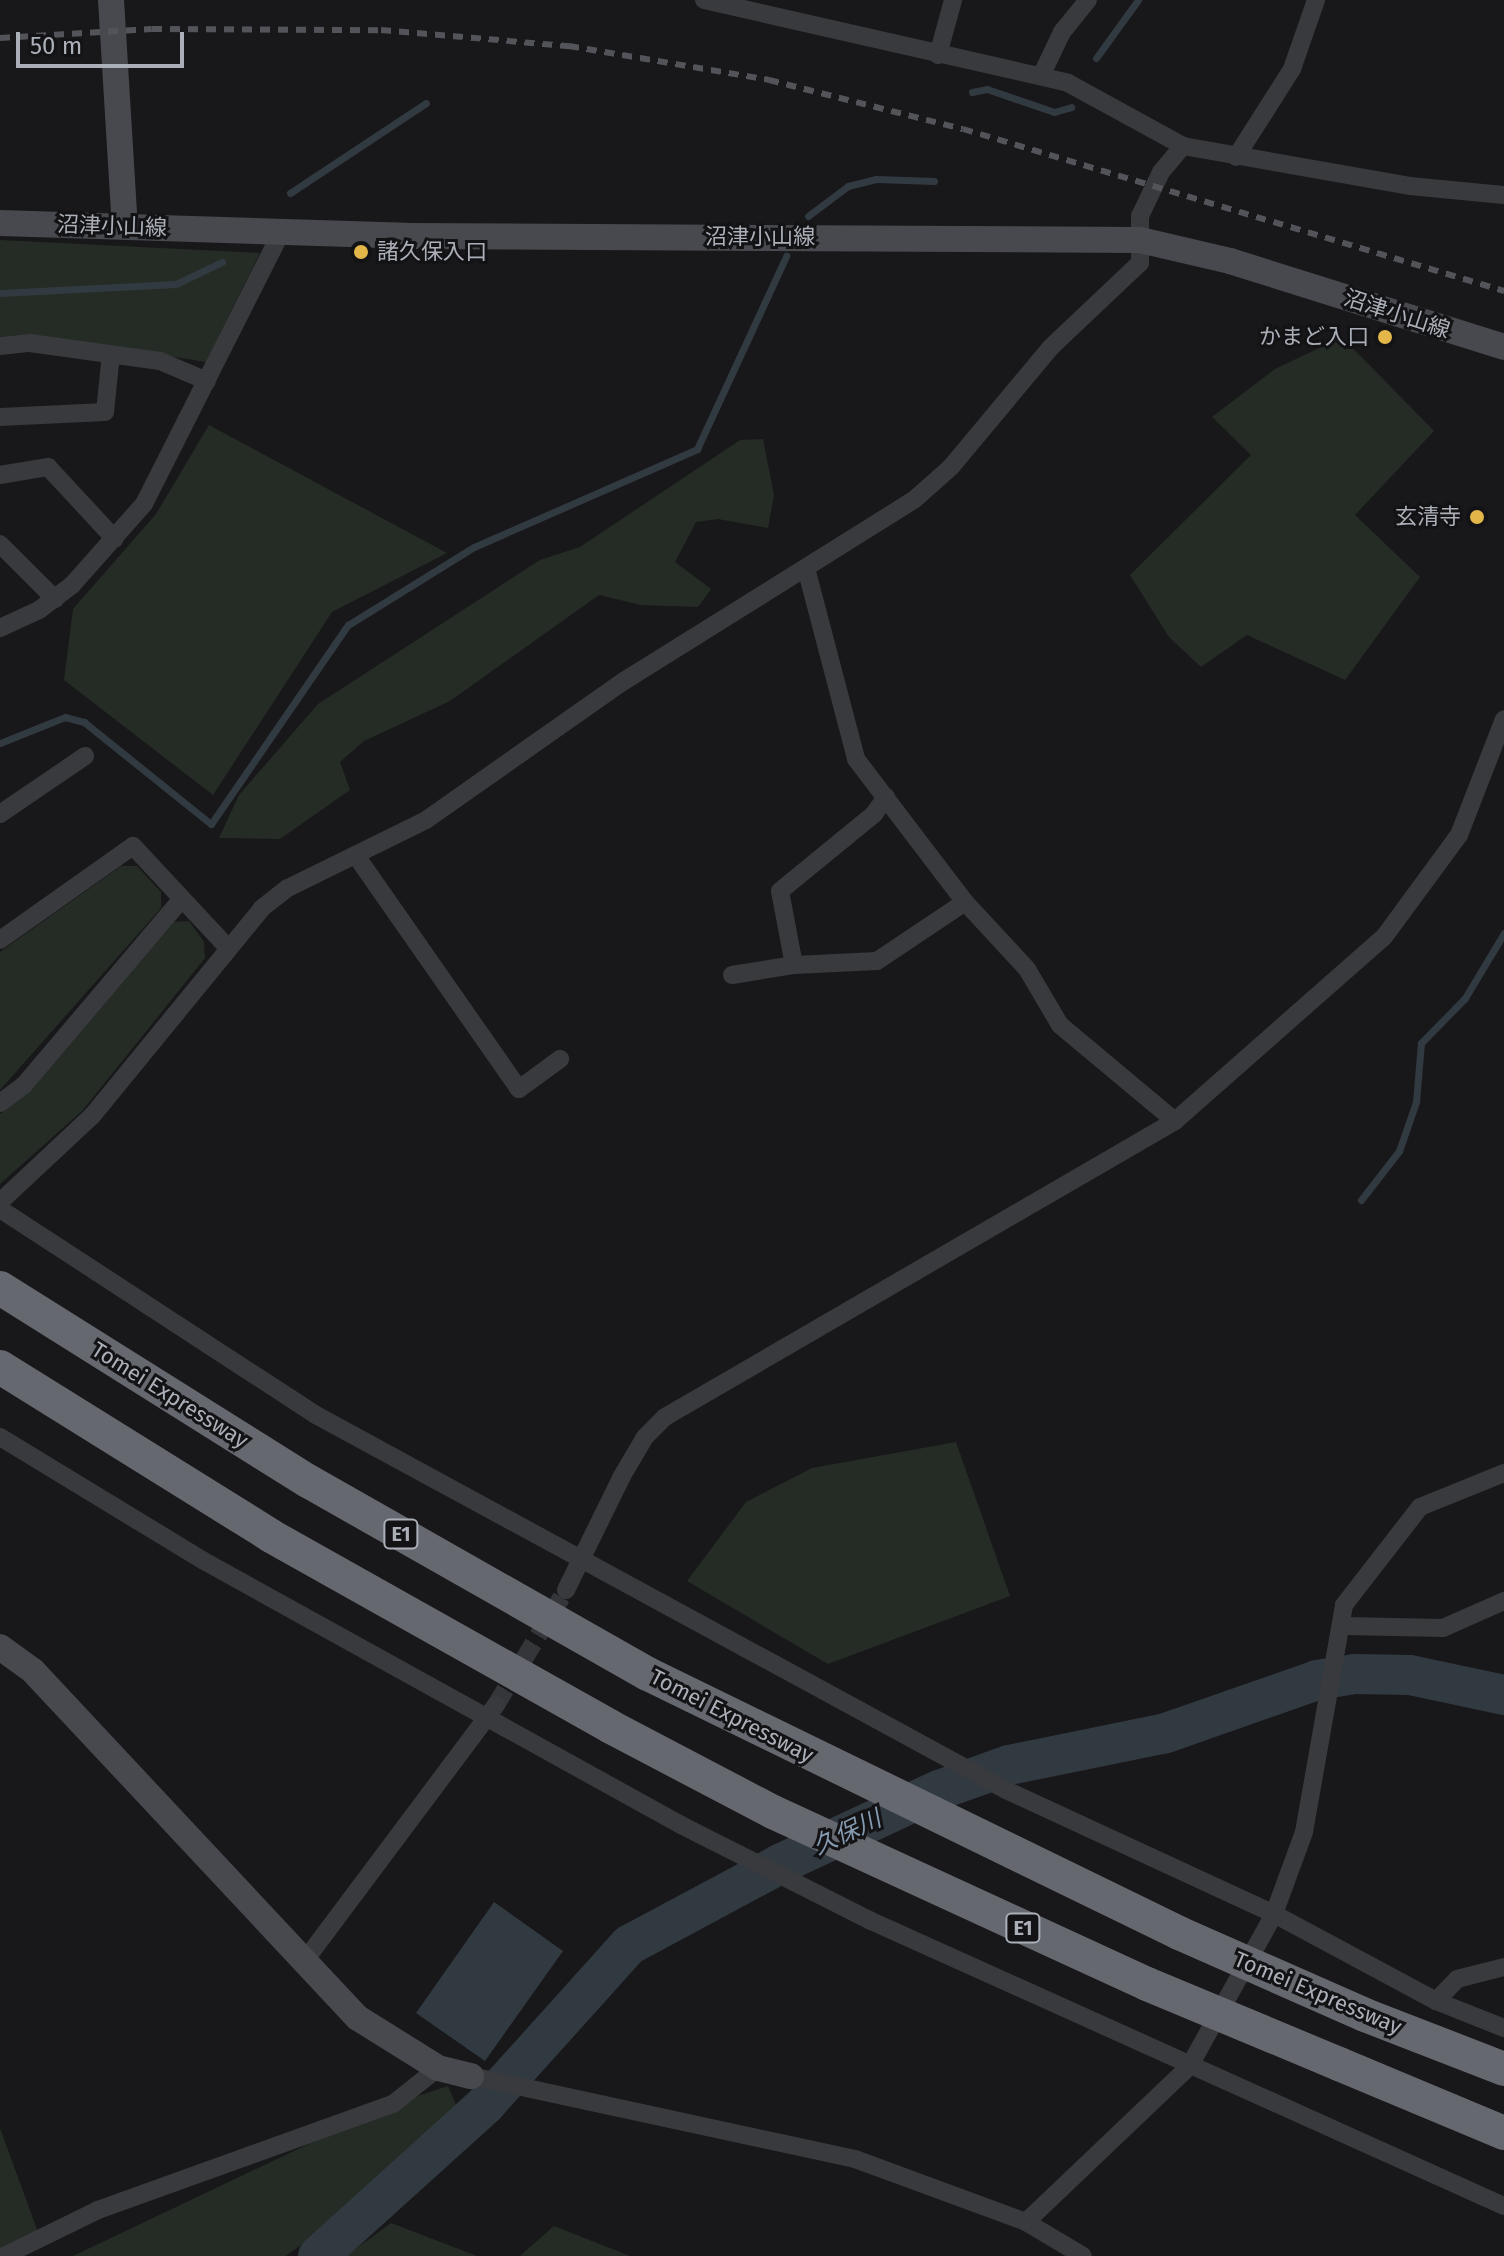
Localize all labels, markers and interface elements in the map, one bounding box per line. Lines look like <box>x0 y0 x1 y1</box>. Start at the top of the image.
scale bar <box>20 16 188 66</box>
text: 50 m <box>30 32 82 60</box>
street label: 沼津小山線 <box>57 211 167 241</box>
street label: 沼津小山線 <box>705 224 815 250</box>
place label: 諸久保入口 <box>377 239 487 265</box>
marker: 諸久保入口 <box>352 243 370 261</box>
street label: 沼津小山線 <box>1341 284 1453 344</box>
place label: かまど入口 <box>1259 324 1369 350</box>
marker: かまど入口 <box>1376 328 1394 346</box>
place label: 玄清寺 <box>1395 504 1461 530</box>
marker: 玄清寺 <box>1468 508 1486 526</box>
street label: Tomei Expressway <box>87 1336 253 1454</box>
road number: E1 <box>383 1518 419 1550</box>
street label: Tomei Expressway <box>646 1664 818 1768</box>
water label: 久保川 <box>808 1805 886 1861</box>
road number: E1 <box>1005 1912 1041 1944</box>
street label: Tomei Expressway <box>1230 1946 1406 2040</box>

